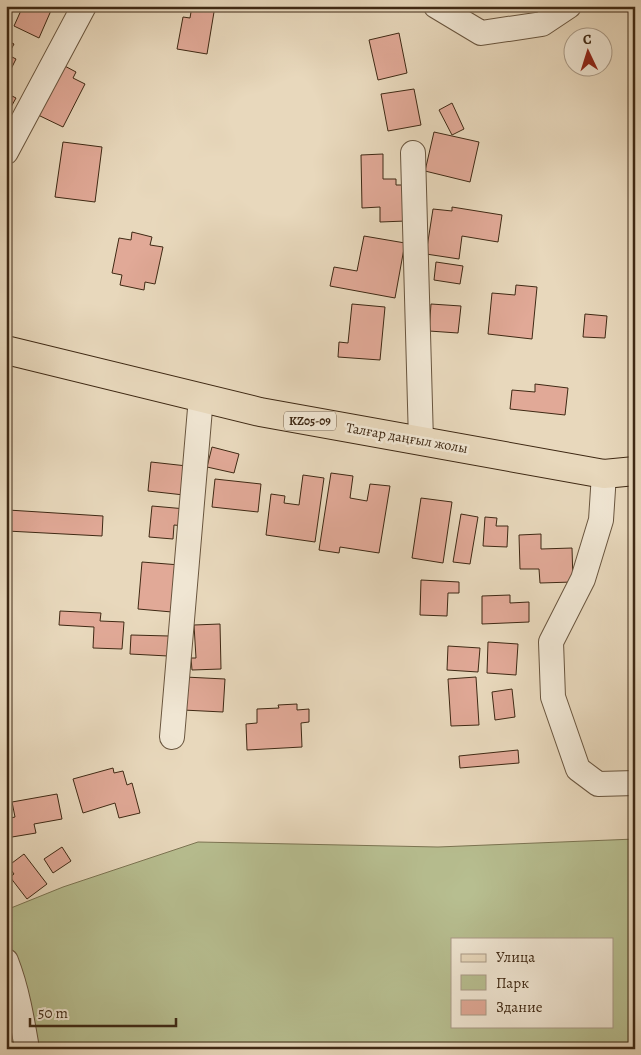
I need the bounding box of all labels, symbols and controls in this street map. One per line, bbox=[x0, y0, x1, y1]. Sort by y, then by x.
north arrow bbox=[564, 28, 614, 78]
text: С bbox=[582, 30, 592, 49]
road number: KZ05-09 bbox=[284, 412, 336, 431]
street label: Талғар даңғыл жолы bbox=[345, 418, 469, 458]
legend bbox=[451, 938, 614, 1028]
text: Улица bbox=[496, 947, 535, 967]
text: Парк bbox=[496, 973, 529, 993]
scale bar bbox=[30, 995, 176, 1027]
text: Здание bbox=[496, 997, 543, 1017]
text: 50 m bbox=[38, 1003, 68, 1023]

